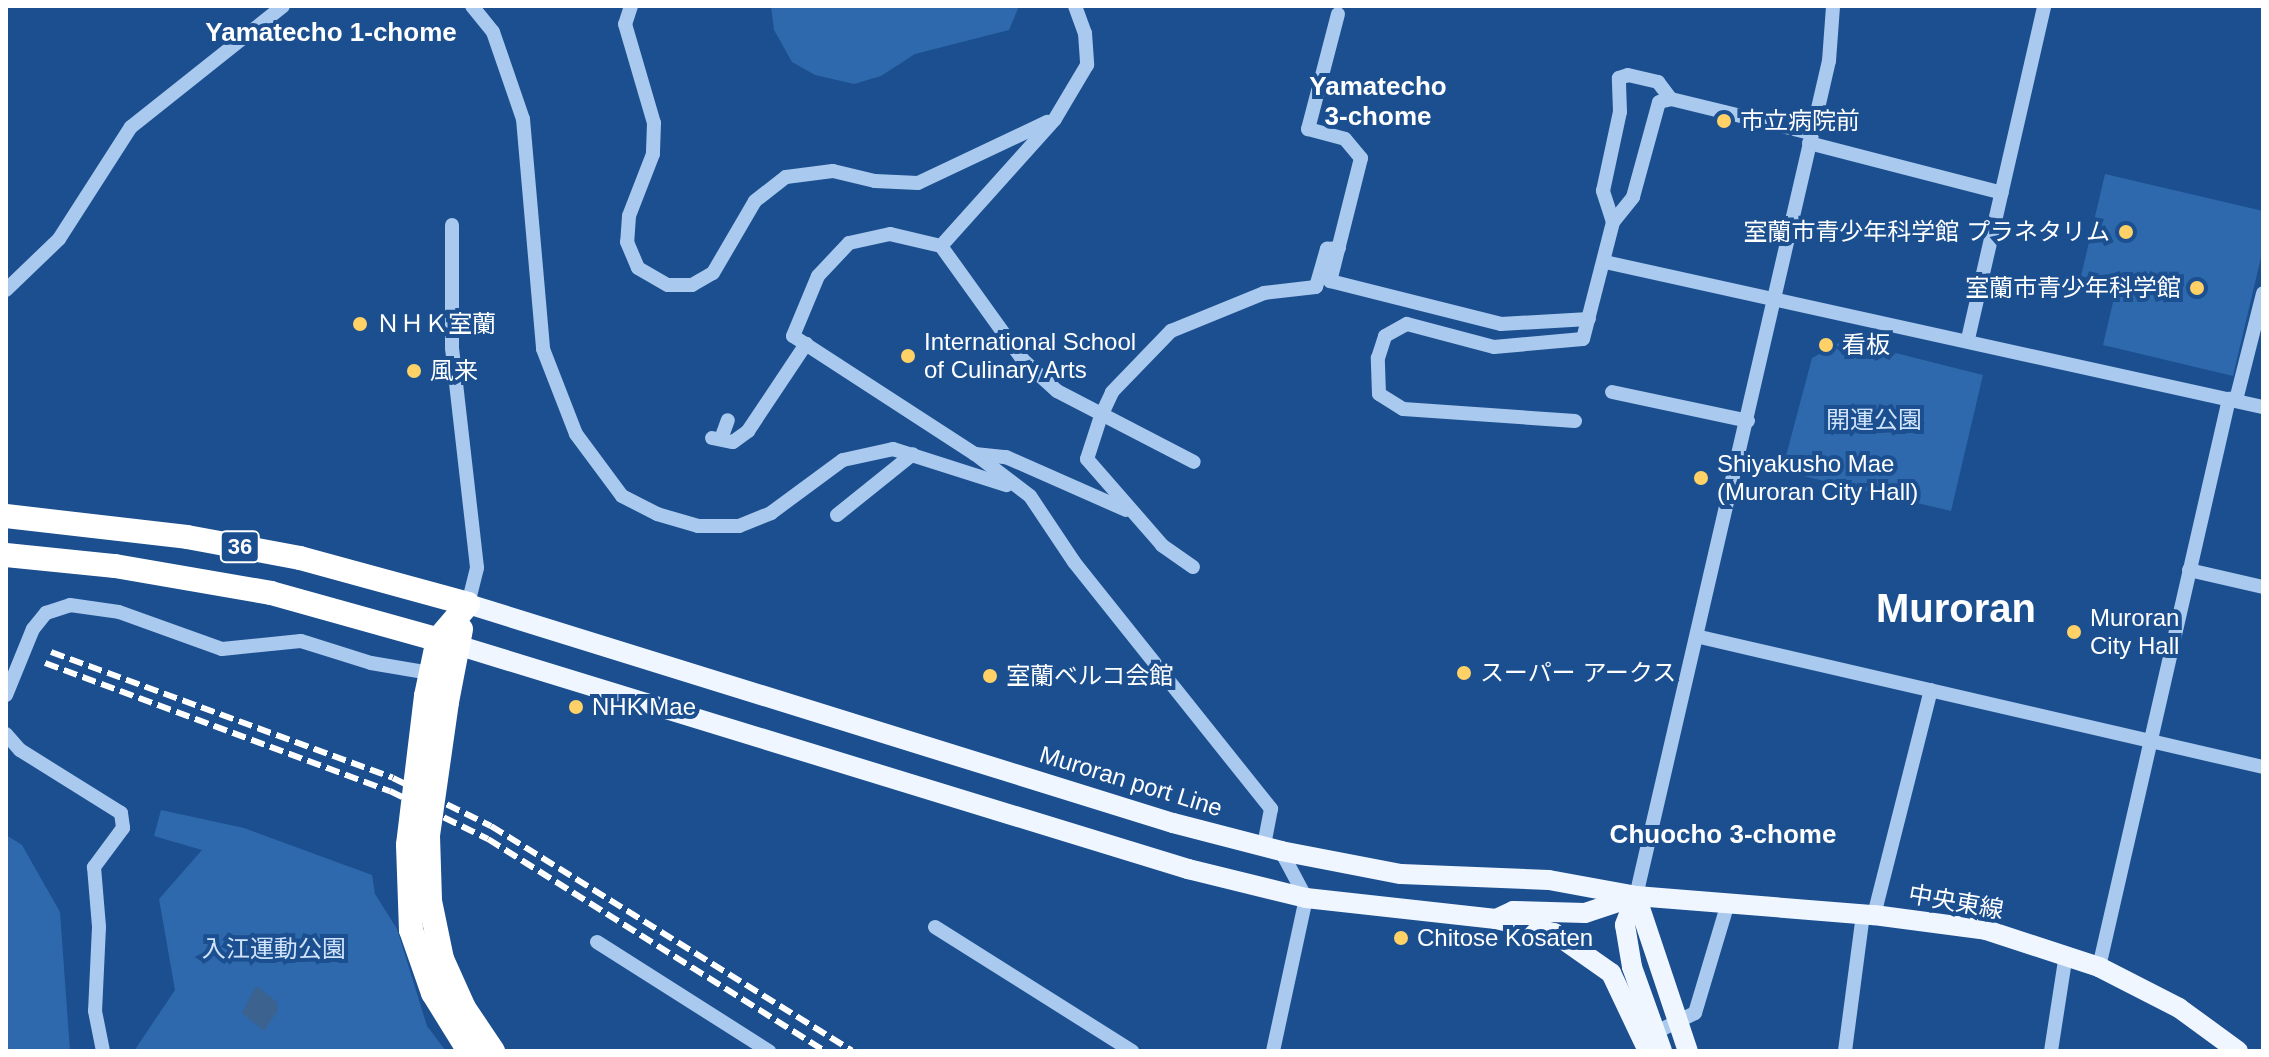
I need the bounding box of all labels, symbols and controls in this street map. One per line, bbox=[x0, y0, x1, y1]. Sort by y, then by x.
district label: Yamatecho 1-chome bbox=[205, 17, 457, 49]
district label: Yamatecho 3-chome bbox=[1309, 71, 1447, 132]
place label: 市立病院前 bbox=[1740, 107, 1860, 135]
marker: 市立病院前 bbox=[1715, 112, 1733, 130]
place label: 室蘭市青少年科学館 プラネタリム bbox=[1743, 218, 2110, 246]
marker: 室蘭市青少年科学館 プラネタリム bbox=[2117, 223, 2135, 241]
place label: 室蘭市青少年科学館 bbox=[1965, 274, 2181, 302]
marker: 室蘭市青少年科学館 bbox=[2188, 279, 2206, 297]
place label: ＮＨＫ室蘭 bbox=[376, 310, 496, 338]
marker: ＮＨＫ室蘭 bbox=[351, 315, 369, 333]
place label: International School of Culinary Arts bbox=[924, 328, 1136, 384]
place label: 看板 bbox=[1842, 331, 1890, 359]
marker: 看板 bbox=[1817, 336, 1835, 354]
marker: International School of Culinary Arts bbox=[899, 347, 917, 365]
place label: 風来 bbox=[430, 357, 478, 385]
marker: 風来 bbox=[405, 362, 423, 380]
park label: 開運公園 bbox=[1826, 406, 1922, 434]
place label: Shiyakusho Mae (Muroran City Hall) bbox=[1717, 450, 1918, 506]
marker: Shiyakusho Mae (Muroran City Hall) bbox=[1692, 469, 1710, 487]
road number: 36 bbox=[218, 529, 262, 565]
district label: Muroran bbox=[1876, 584, 2036, 632]
place label: Muroran City Hall bbox=[2090, 604, 2179, 660]
marker: Muroran City Hall bbox=[2065, 623, 2083, 641]
place label: スーパー アークス bbox=[1480, 659, 1677, 687]
place label: 室蘭ベルコ会館 bbox=[1006, 662, 1174, 690]
marker: スーパー アークス bbox=[1455, 664, 1473, 682]
marker: 室蘭ベルコ会館 bbox=[981, 667, 999, 685]
place label: NHK Mae bbox=[592, 693, 696, 721]
marker: NHK Mae bbox=[567, 698, 585, 716]
street label: Muroran port Line bbox=[1036, 740, 1226, 822]
district label: Chuocho 3-chome bbox=[1610, 819, 1836, 851]
street label: 中央東線 bbox=[1906, 879, 2006, 925]
place label: Chitose Kosaten bbox=[1417, 924, 1593, 952]
marker: Chitose Kosaten bbox=[1392, 929, 1410, 947]
park label: 入江運動公園 bbox=[202, 935, 346, 963]

